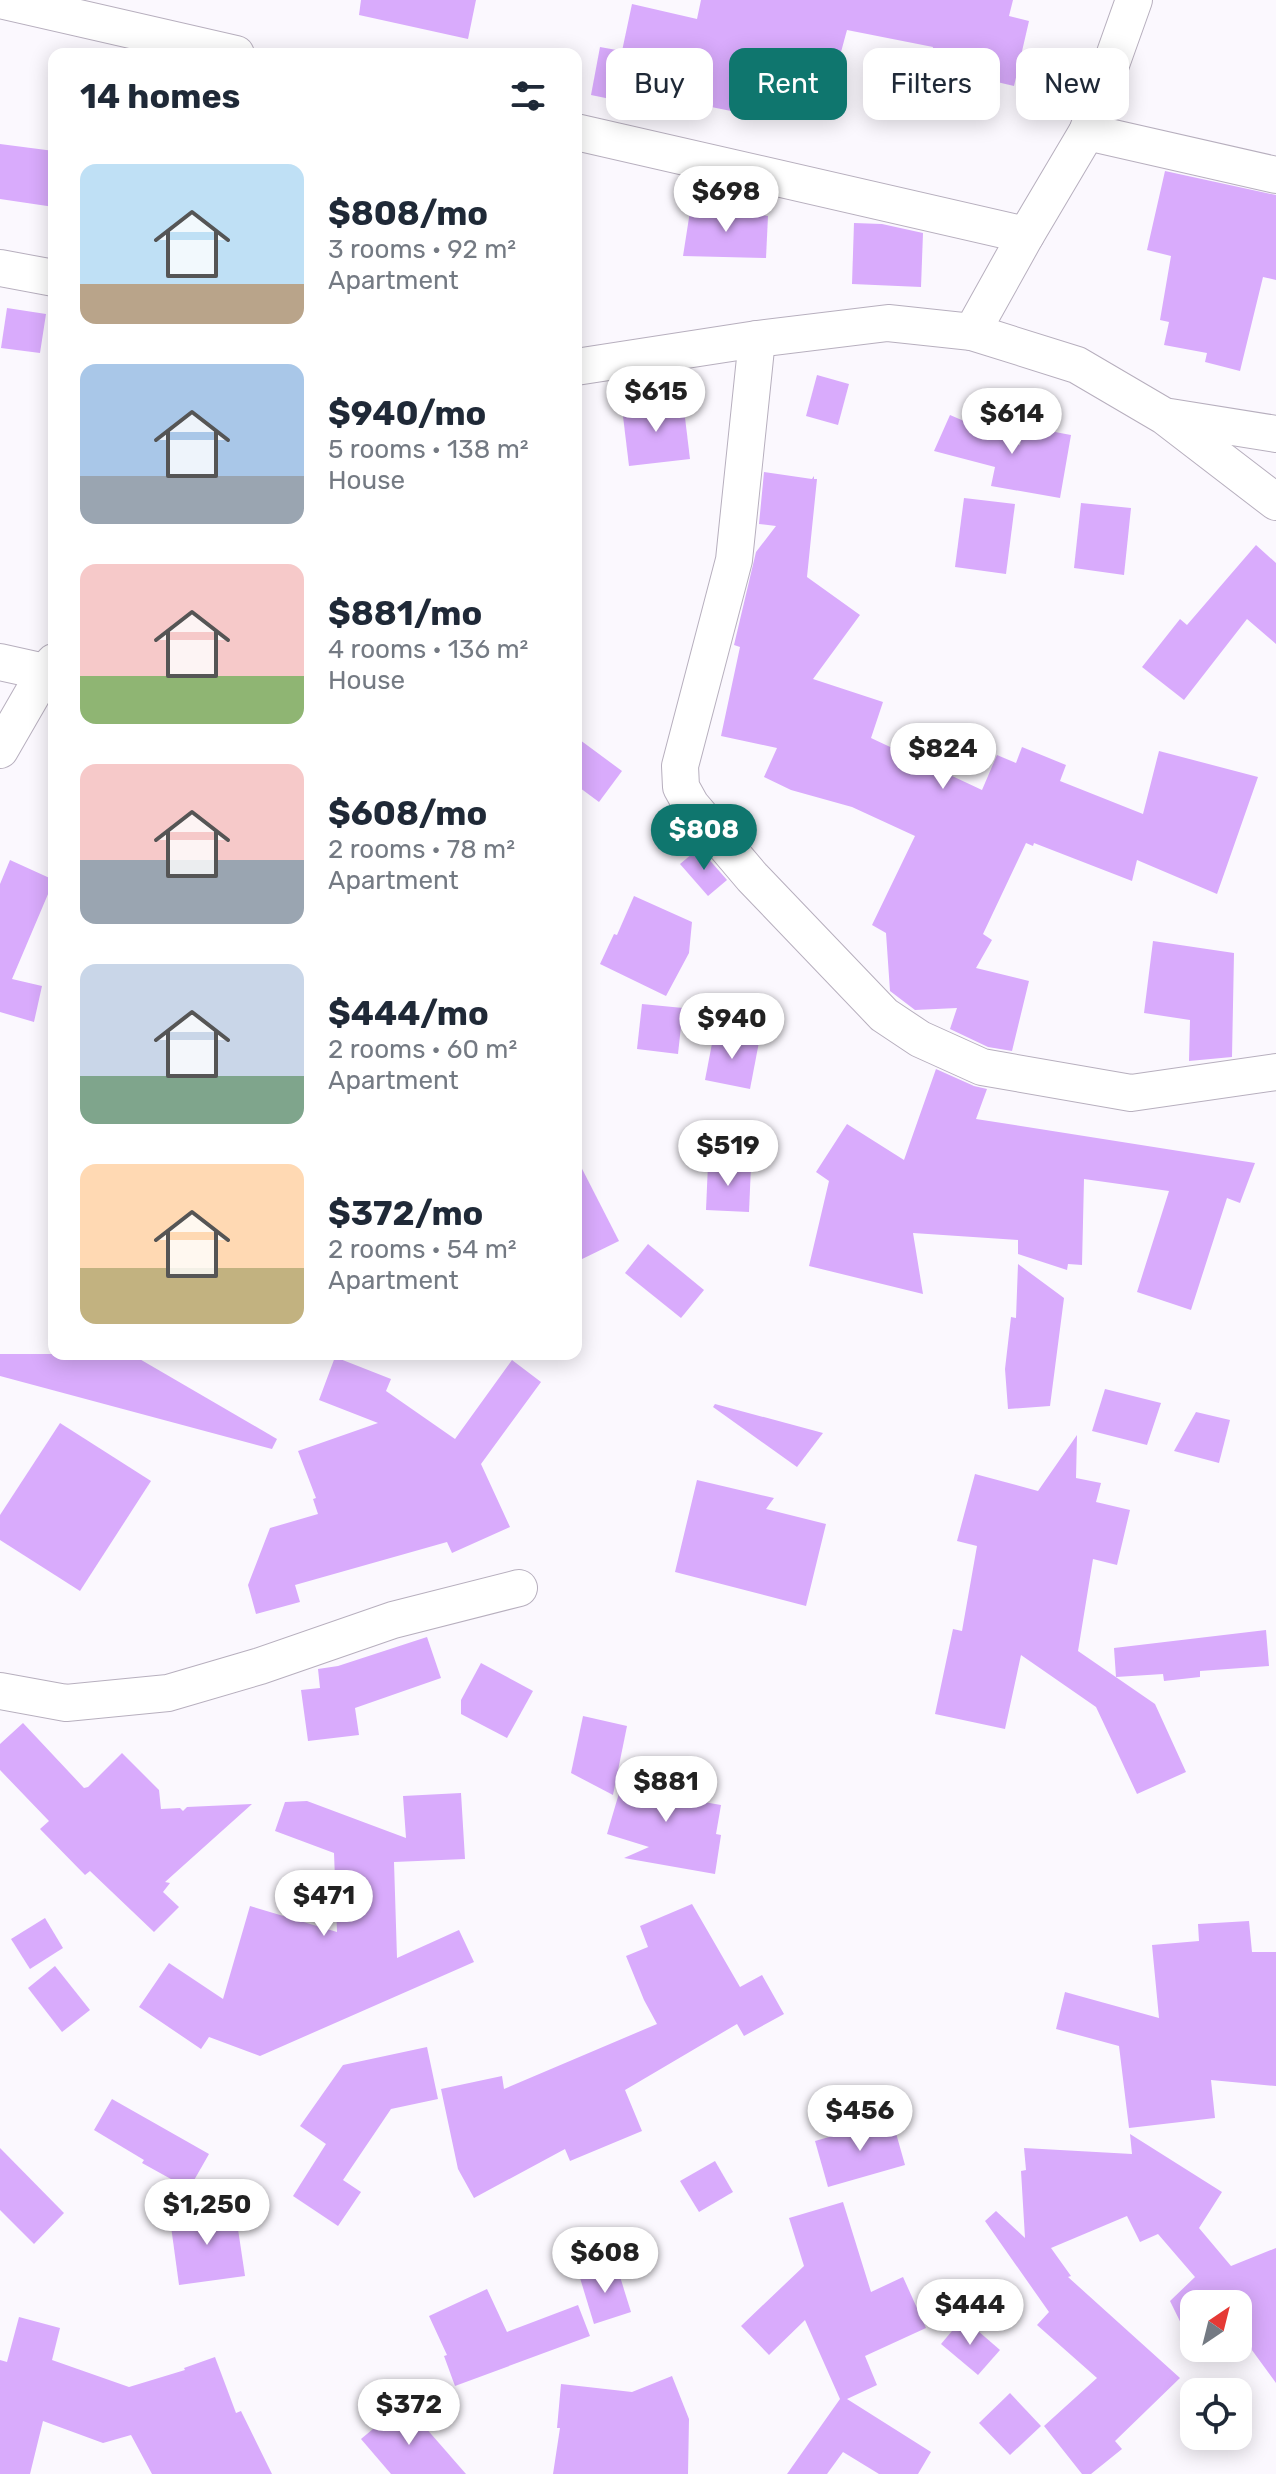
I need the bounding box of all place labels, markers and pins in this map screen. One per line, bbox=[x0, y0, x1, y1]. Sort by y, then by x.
pin: $698 bbox=[679, 166, 773, 234]
pin: $615 bbox=[609, 366, 703, 434]
pin: $614 bbox=[965, 388, 1059, 456]
pin: $824 bbox=[896, 723, 990, 791]
pin: $808 bbox=[657, 804, 751, 872]
pin: $940 bbox=[685, 993, 779, 1061]
pin: $519 bbox=[681, 1120, 775, 1188]
pin: $881 bbox=[619, 1756, 713, 1824]
pin: $471 bbox=[277, 1870, 371, 1938]
pin: $456 bbox=[813, 2085, 907, 2153]
pin: $1,250 bbox=[142, 2179, 272, 2247]
pin: $608 bbox=[558, 2227, 652, 2295]
pin: $444 bbox=[923, 2279, 1017, 2347]
pin: $372 bbox=[362, 2379, 456, 2447]

